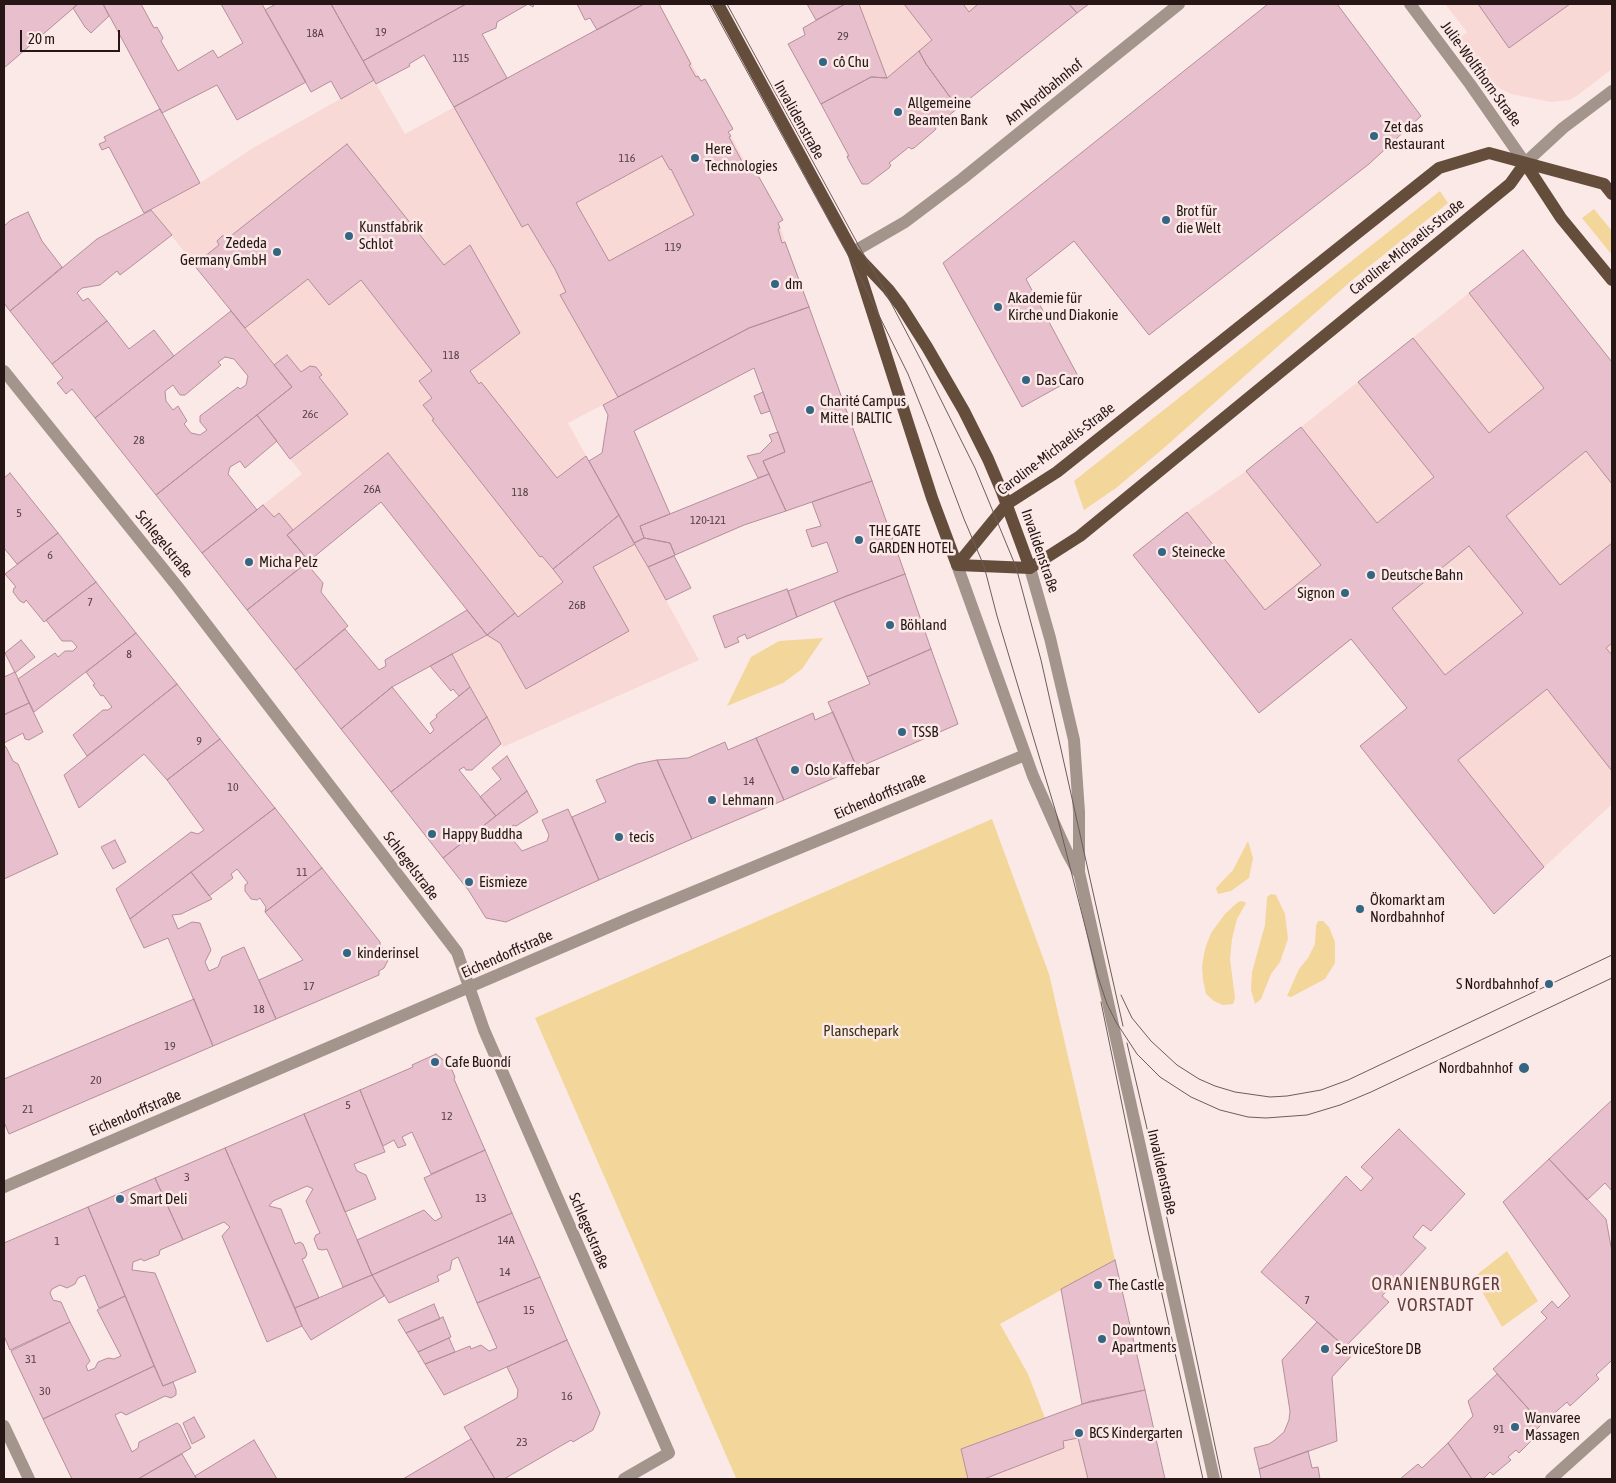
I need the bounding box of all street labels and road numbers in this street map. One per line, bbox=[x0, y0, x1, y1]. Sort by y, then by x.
street label: Julie-Wolfthorn-Straße bbox=[1437, 18, 1525, 130]
street label: Am Nordbahnhof bbox=[1002, 55, 1086, 129]
street label: Invalidenstraße bbox=[770, 77, 828, 163]
street label: Caroline-Michaelis-Straße bbox=[1346, 195, 1468, 299]
street label: Caroline-Michaelis-Straße bbox=[994, 399, 1118, 499]
street label: Schlegelstraße bbox=[131, 507, 197, 581]
street label: Invalidenstraße bbox=[1017, 507, 1063, 595]
street label: Eichendorffstraße bbox=[831, 769, 929, 823]
street label: Schlegelstraße bbox=[379, 828, 443, 904]
street label: Eichendorffstraße bbox=[459, 926, 555, 982]
street label: Eichendorffstraße bbox=[86, 1086, 184, 1140]
street label: Invalidenstraße bbox=[1143, 1127, 1181, 1217]
street label: Schlegelstraße bbox=[565, 1190, 613, 1272]

